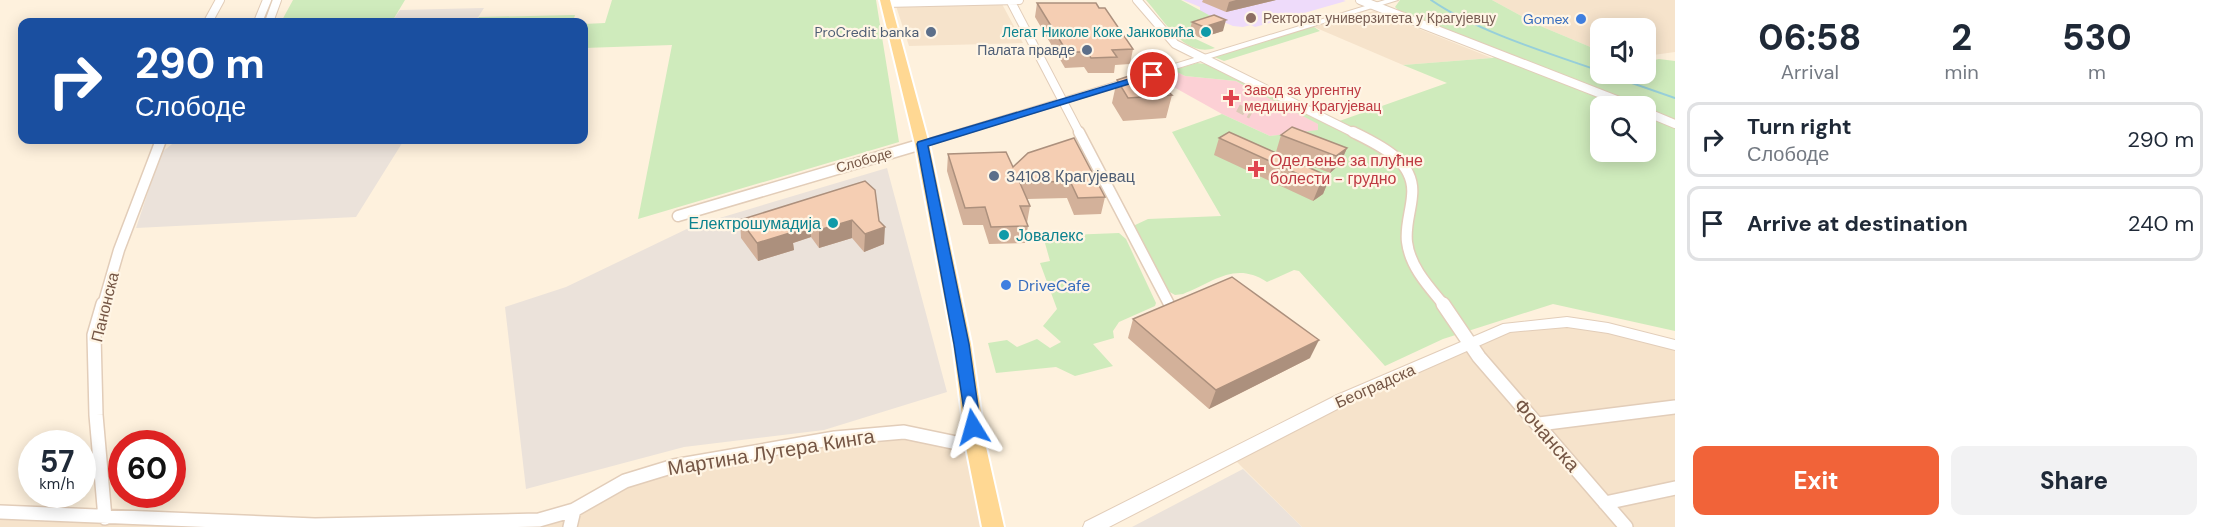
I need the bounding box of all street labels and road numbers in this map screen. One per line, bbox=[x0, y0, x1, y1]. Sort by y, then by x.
street label: Слободе bbox=[834, 143, 894, 177]
street label: Панонска bbox=[86, 270, 124, 344]
street label: Београдска bbox=[1332, 359, 1418, 413]
street label: Фочанска bbox=[1508, 393, 1587, 478]
street label: Мартина Лутера Кинга bbox=[666, 423, 877, 481]

